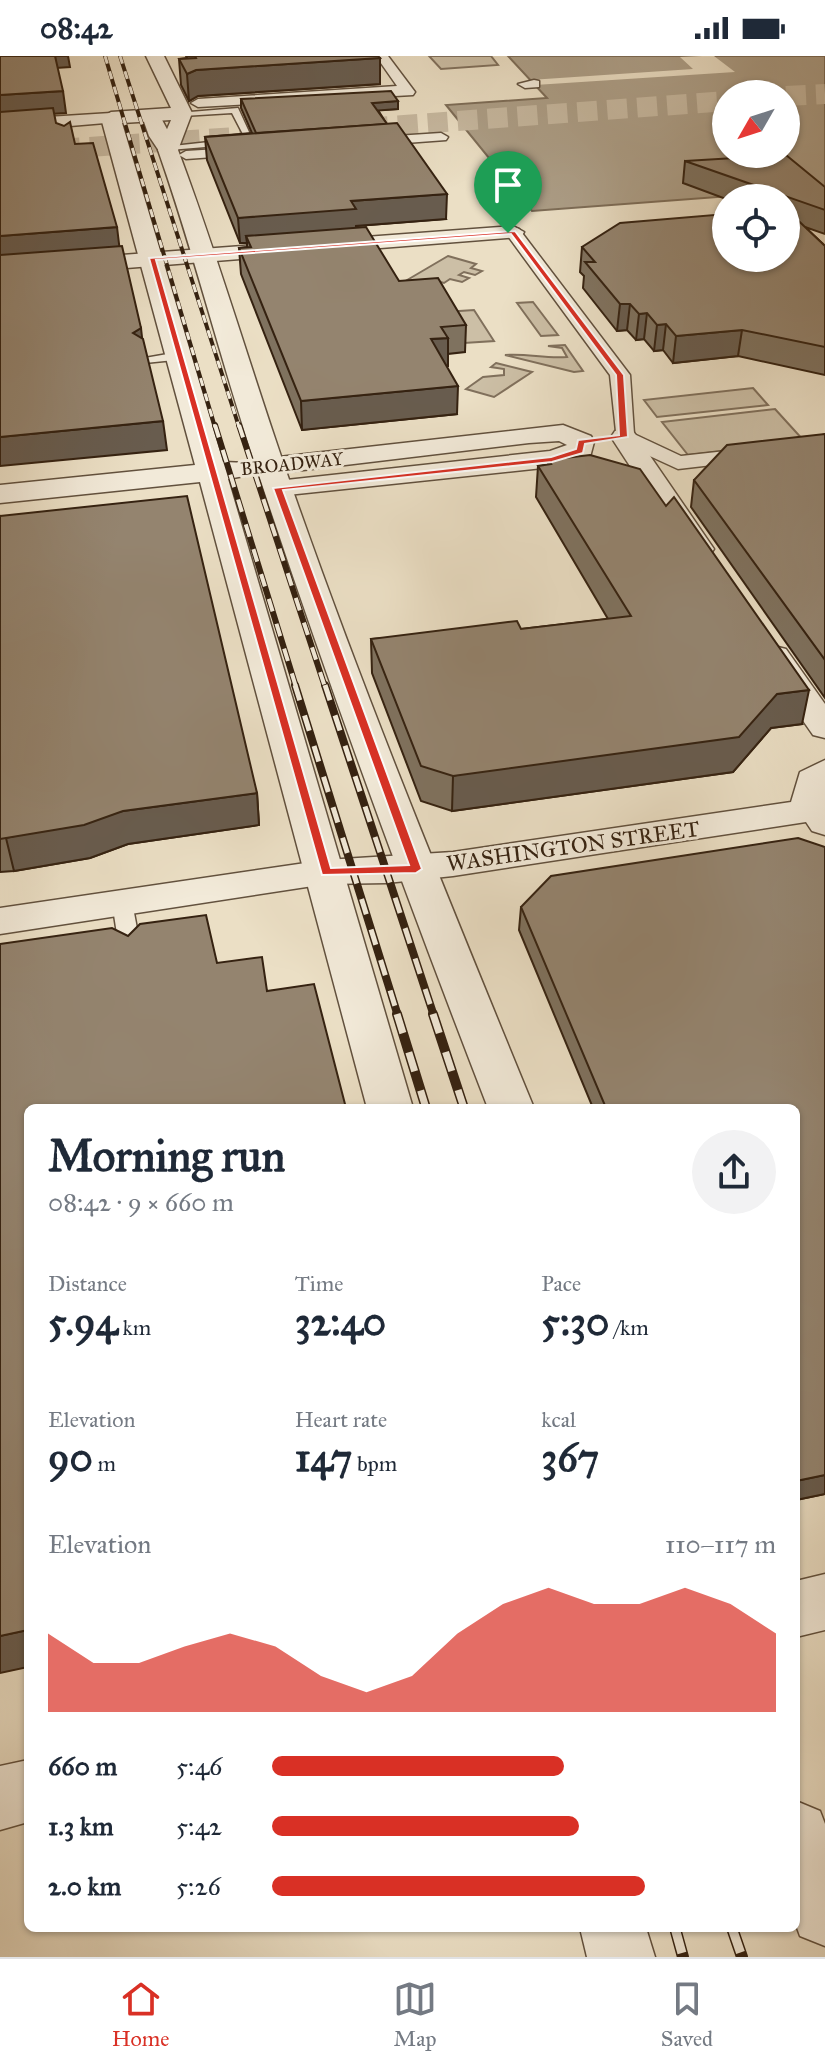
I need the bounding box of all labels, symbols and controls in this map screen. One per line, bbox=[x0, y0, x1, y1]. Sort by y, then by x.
text: 08:42 bbox=[40, 10, 112, 46]
north arrow bbox=[712, 80, 800, 168]
map controls bbox=[712, 80, 800, 272]
pin bbox=[474, 151, 542, 233]
icon: arrive bbox=[486, 163, 530, 207]
button: locate bbox=[712, 184, 800, 272]
street label: BROADWAY bbox=[240, 448, 345, 480]
street label: WASHINGTON STREET bbox=[445, 815, 701, 877]
text: Morning run bbox=[48, 1129, 285, 1183]
button: share bbox=[692, 1130, 776, 1214]
text: 08:42 · 9 × 660 m bbox=[48, 1186, 234, 1218]
text: Distance bbox=[48, 1270, 127, 1297]
text: Time bbox=[295, 1270, 343, 1297]
text: Pace bbox=[541, 1270, 581, 1297]
text: 5.94 bbox=[48, 1297, 118, 1346]
text: 32:40 bbox=[295, 1297, 386, 1346]
text: 5:30 bbox=[541, 1297, 609, 1346]
text: km bbox=[118, 1314, 151, 1341]
text: /km bbox=[609, 1314, 649, 1341]
text: Elevation bbox=[48, 1406, 135, 1433]
text: Heart rate bbox=[295, 1406, 387, 1433]
text: kcal bbox=[541, 1406, 576, 1433]
text: 90 bbox=[48, 1433, 93, 1482]
text: 147 bbox=[295, 1433, 352, 1482]
text: 367 bbox=[541, 1433, 599, 1482]
text: m bbox=[93, 1450, 116, 1477]
text: bpm bbox=[352, 1450, 397, 1477]
text: Elevation bbox=[48, 1528, 151, 1560]
text: 110–117 m bbox=[665, 1528, 776, 1560]
text: 660 m bbox=[48, 1750, 117, 1782]
text: 5:46 bbox=[176, 1750, 222, 1782]
text: 1.3 km bbox=[48, 1810, 114, 1842]
text: 5:42 bbox=[176, 1810, 222, 1842]
text: 2.0 km bbox=[48, 1870, 121, 1902]
text: 5:26 bbox=[176, 1870, 221, 1902]
tab: Home bbox=[112, 1977, 169, 2052]
tab: Map bbox=[393, 1977, 437, 2052]
tab: Saved bbox=[661, 1977, 713, 2052]

